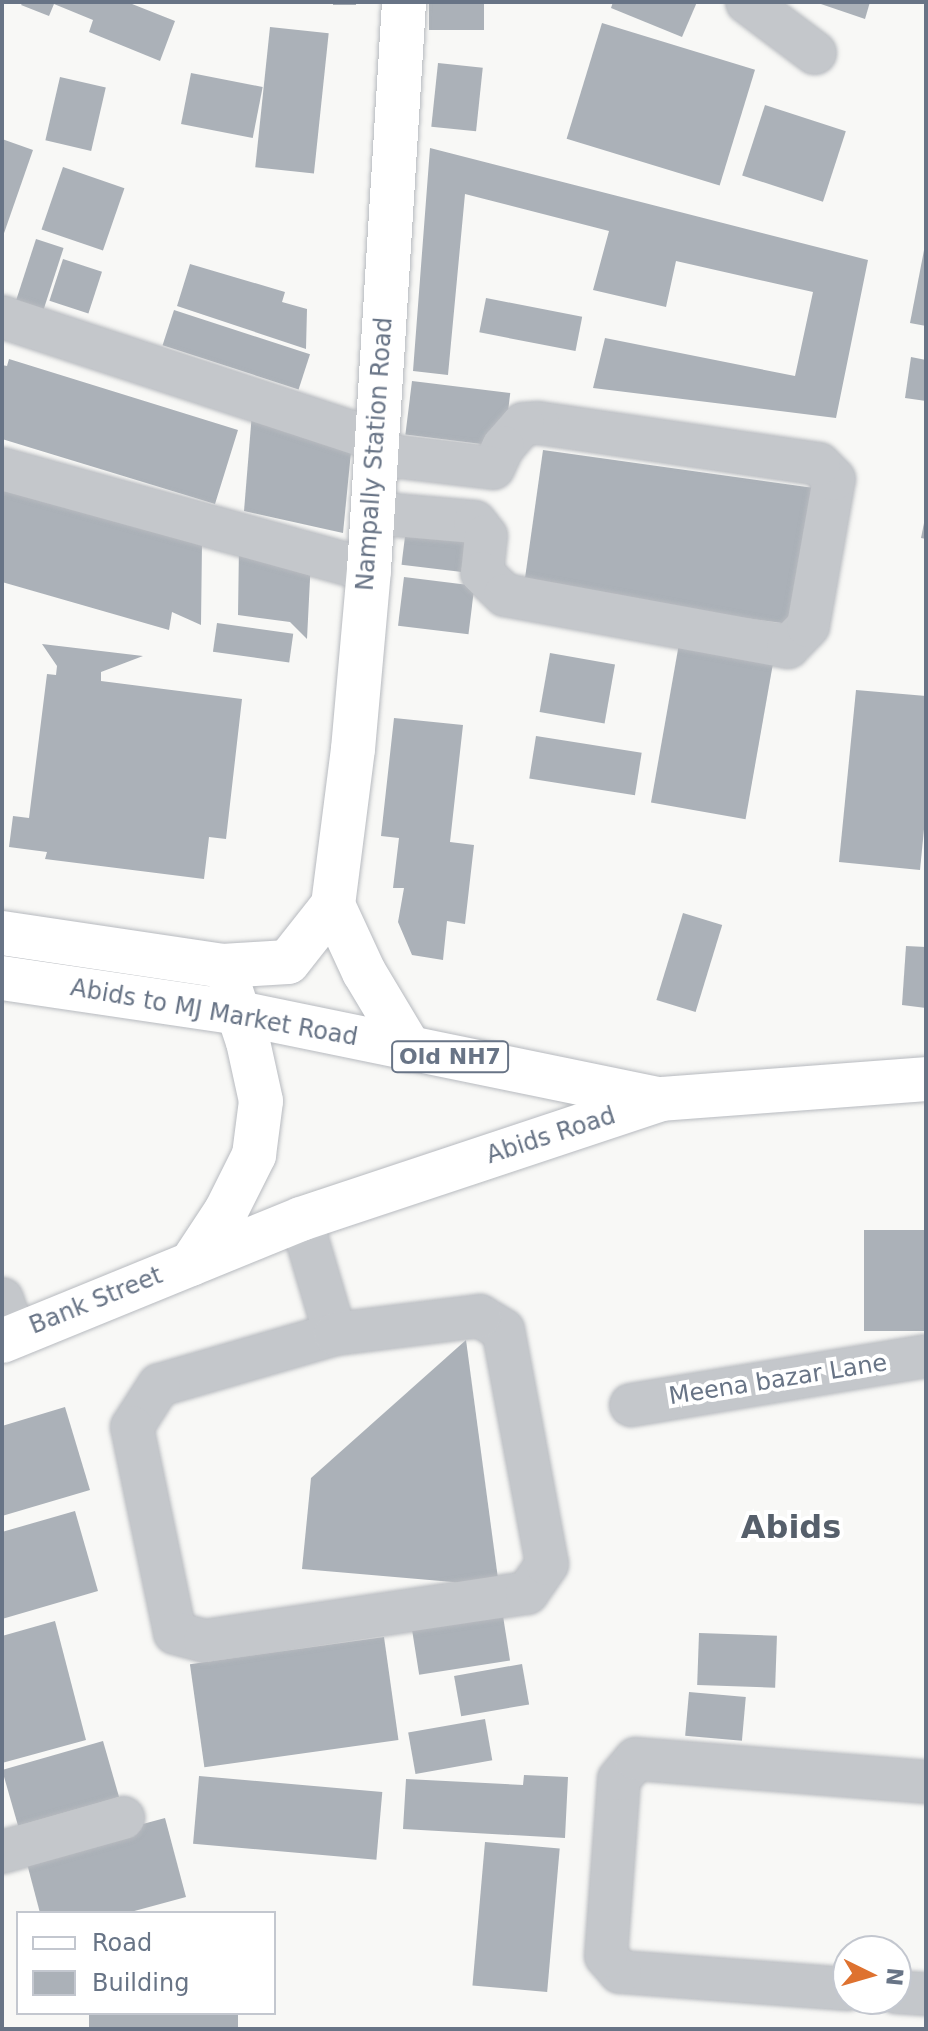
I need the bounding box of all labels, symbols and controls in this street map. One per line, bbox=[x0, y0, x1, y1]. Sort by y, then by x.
street label: Nampally Station Road bbox=[351, 316, 399, 592]
street label: Abids to MJ Market Road bbox=[68, 974, 360, 1052]
road number: Old NH7 bbox=[390, 1039, 510, 1075]
street label: Abids Road bbox=[483, 1102, 619, 1170]
street label: Bank Street bbox=[25, 1261, 167, 1341]
street label: Meena bazar Lane bbox=[667, 1349, 889, 1411]
district label: Abids bbox=[741, 1508, 841, 1546]
legend bbox=[16, 1911, 276, 2015]
text: Road bbox=[92, 1929, 152, 1957]
north arrow bbox=[832, 1935, 912, 2015]
text: N bbox=[881, 1967, 908, 1987]
text: Building bbox=[92, 1969, 189, 1997]

